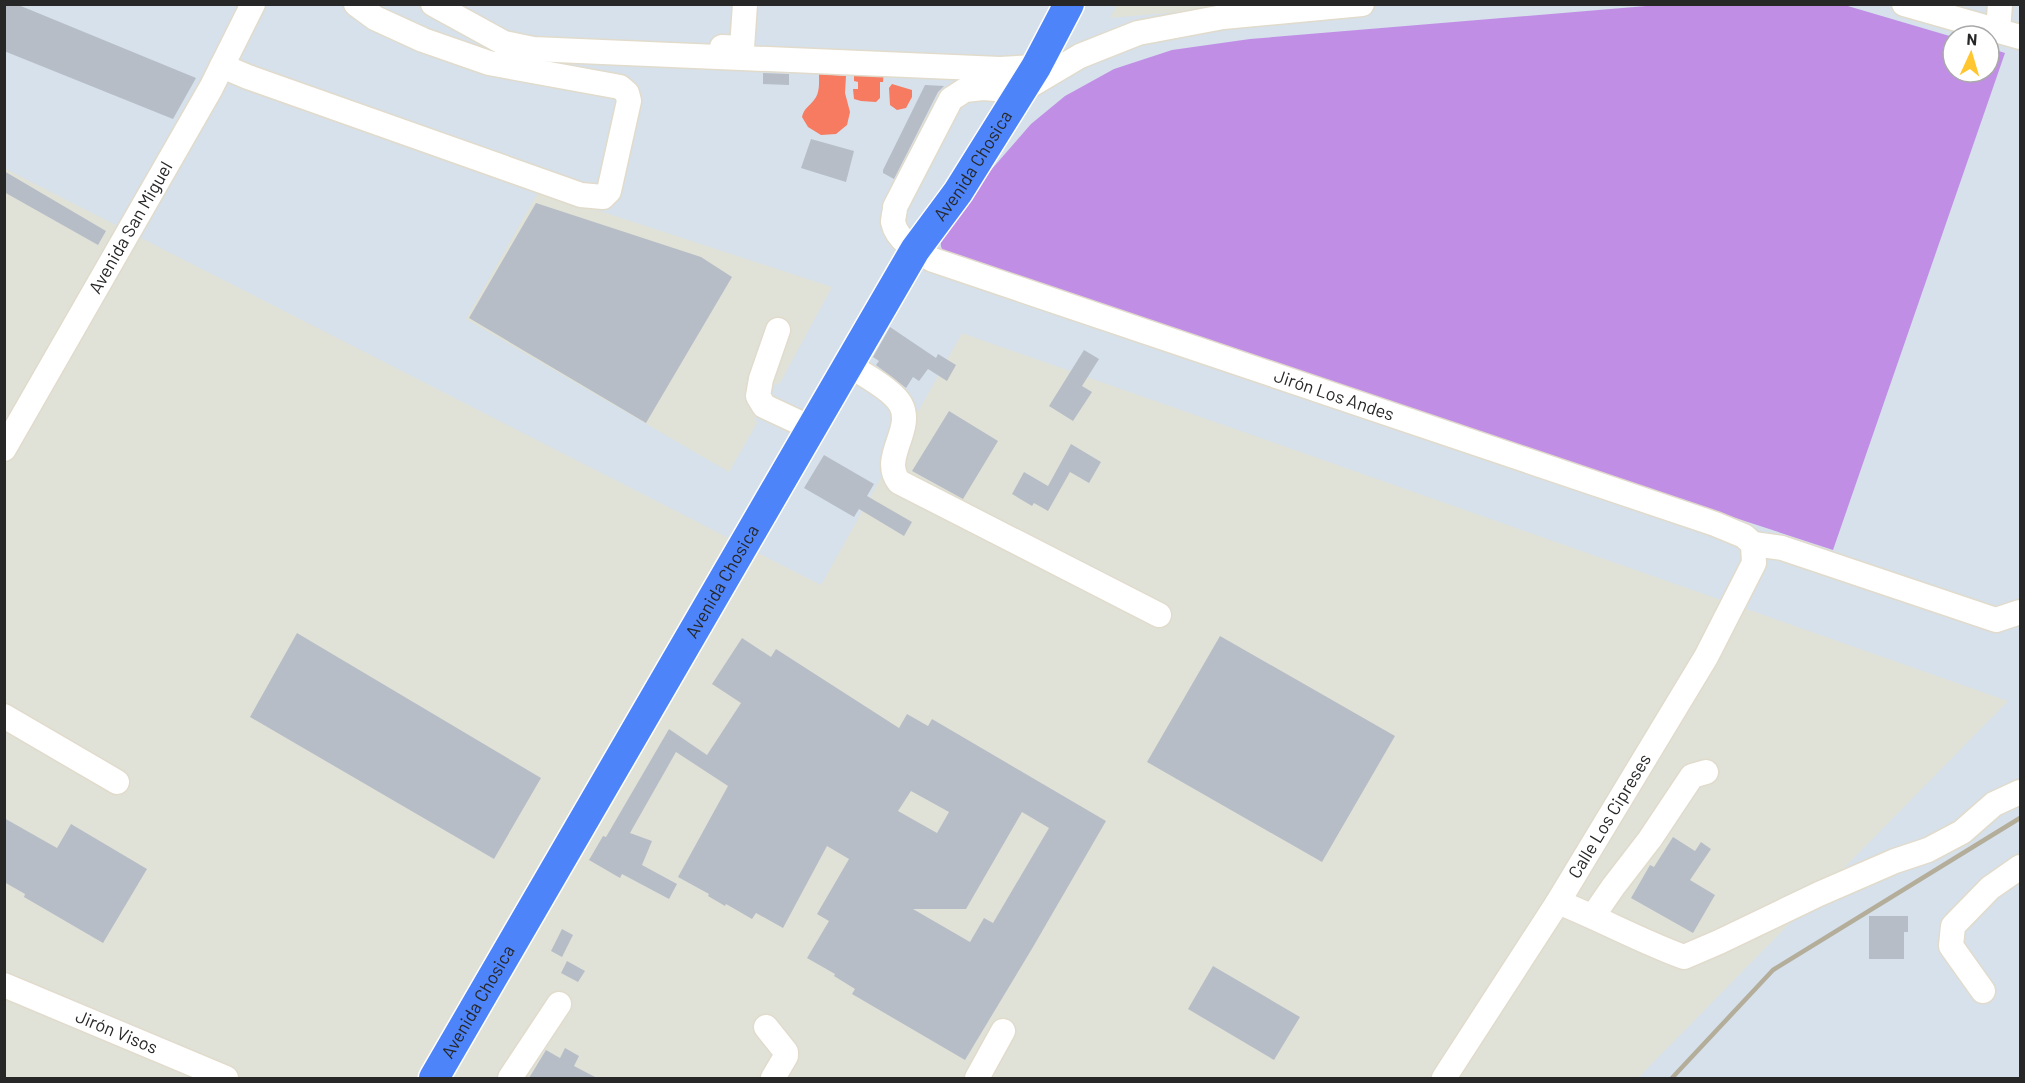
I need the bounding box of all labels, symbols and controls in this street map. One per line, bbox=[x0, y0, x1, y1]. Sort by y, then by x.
north arrow bbox=[1941, 24, 2001, 84]
text: N bbox=[1966, 29, 1978, 48]
street label: Avenida Chosica bbox=[928, 106, 1016, 225]
street label: Avenida San Miguel bbox=[83, 157, 177, 297]
street label: Jirón Los Andes bbox=[1272, 364, 1397, 425]
street label: Avenida Chosica bbox=[680, 521, 763, 642]
street label: Calle Los Cipreses bbox=[1563, 749, 1655, 882]
street label: Avenida Chosica bbox=[436, 941, 519, 1062]
street label: Jirón Visos bbox=[73, 1004, 161, 1058]

